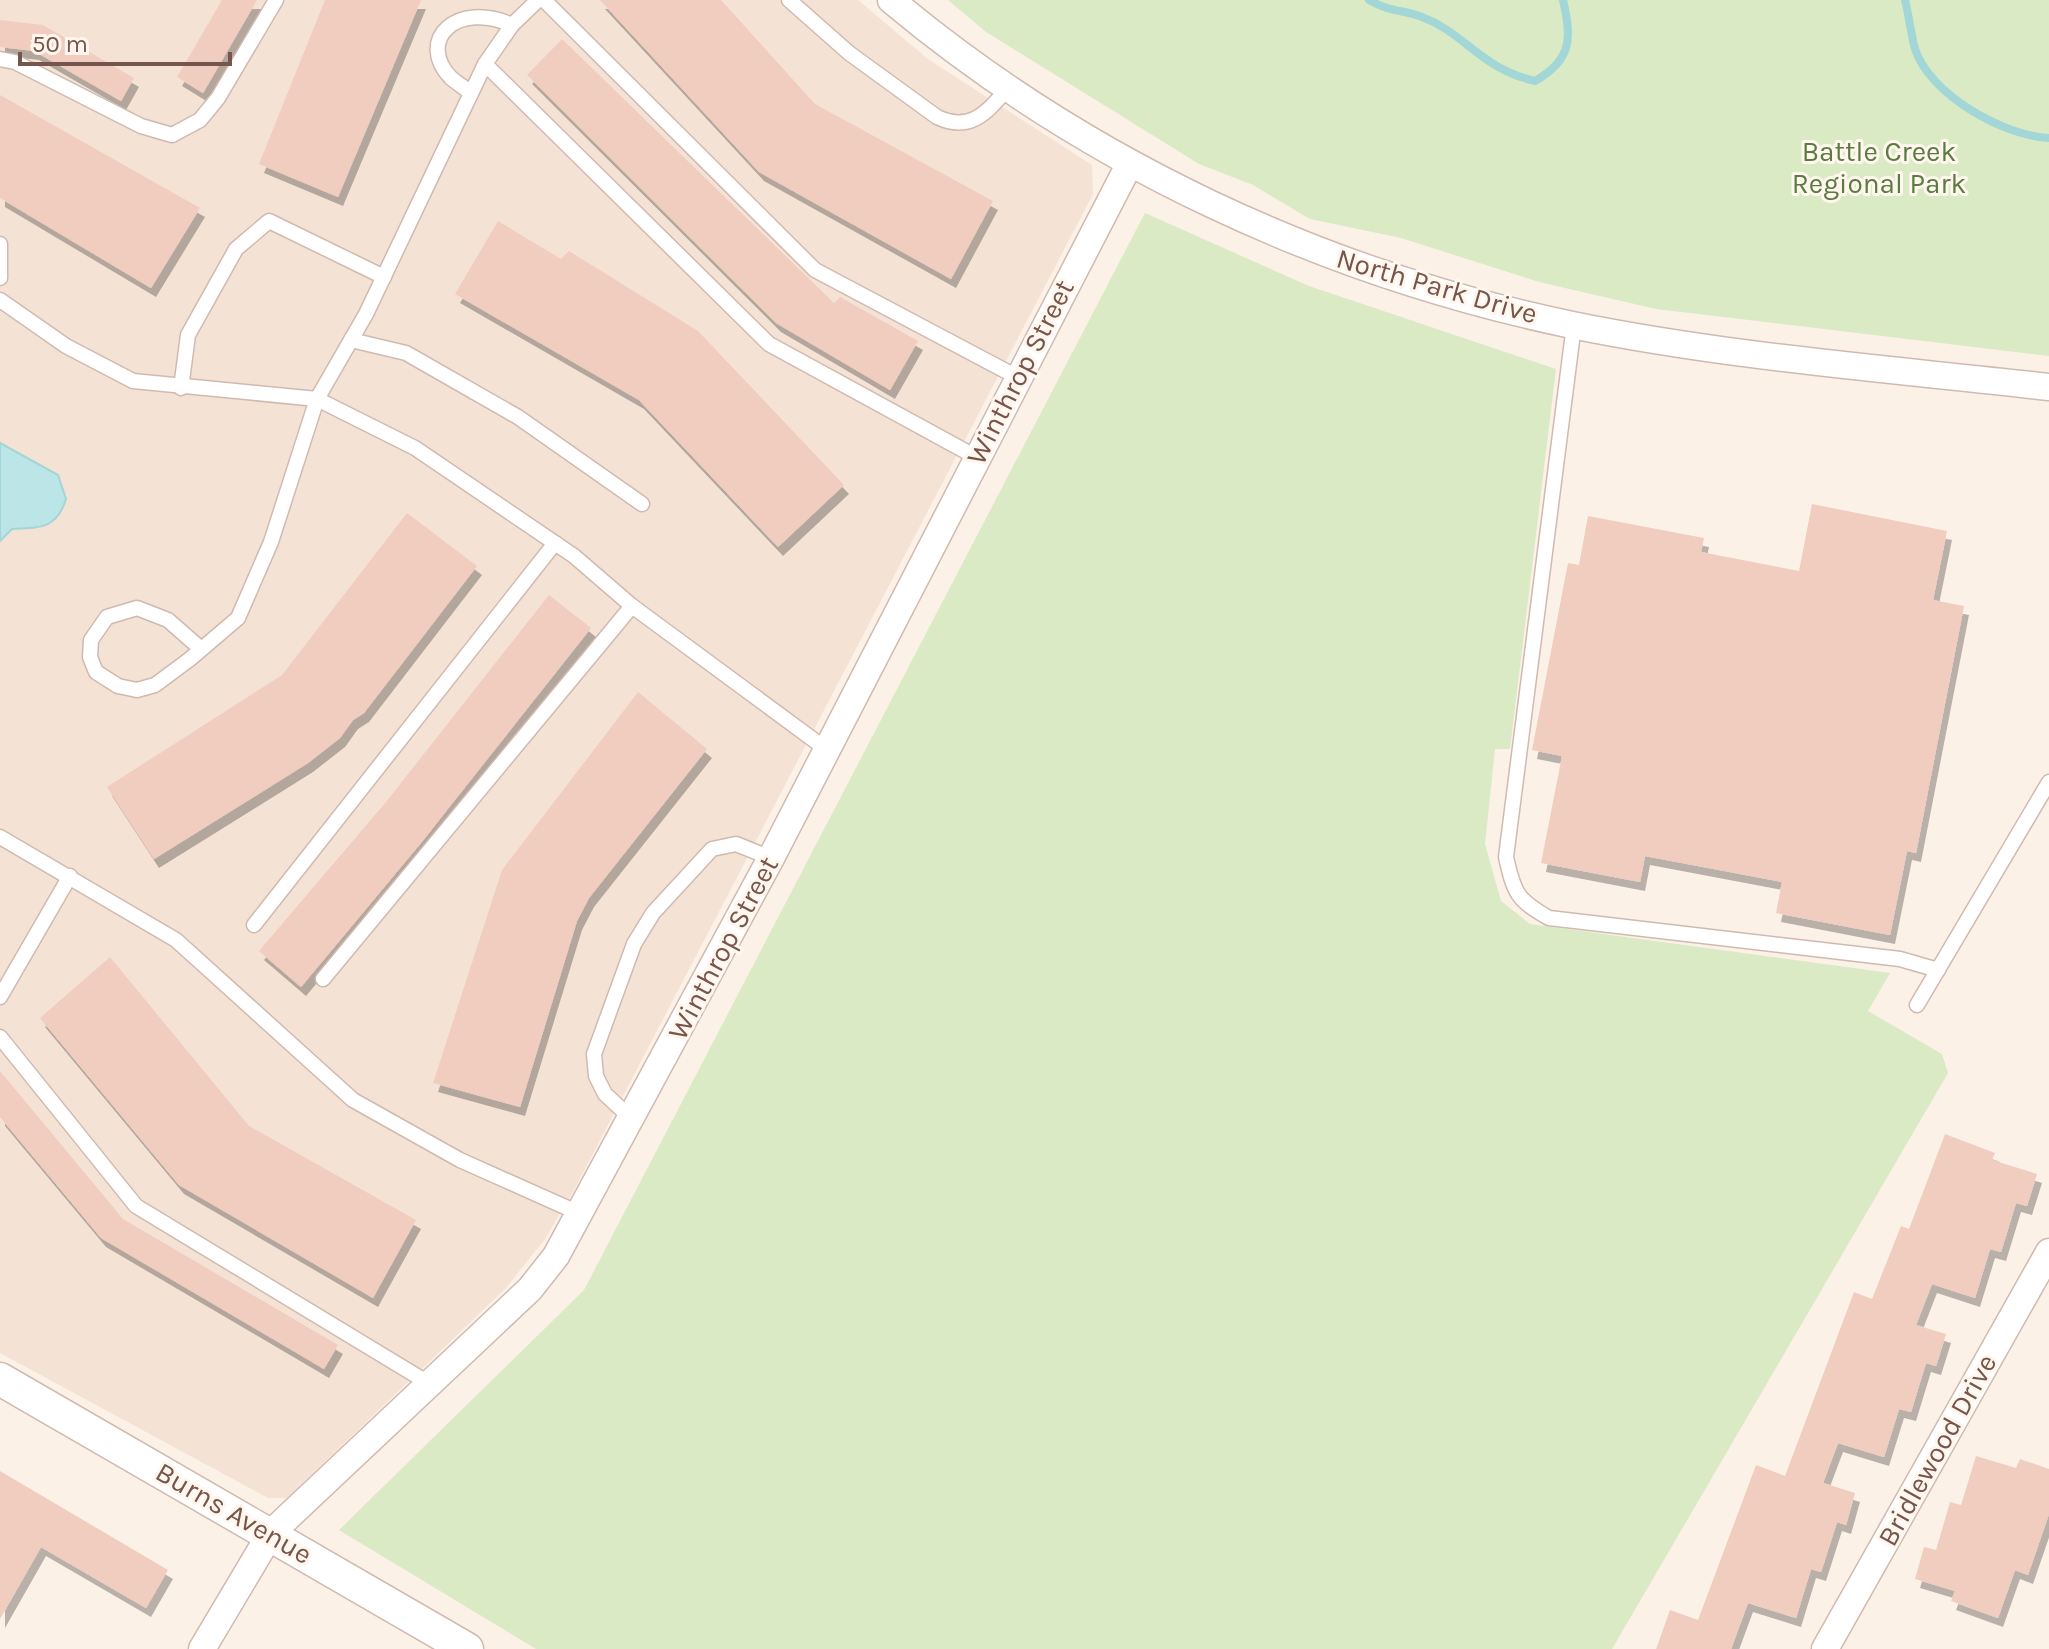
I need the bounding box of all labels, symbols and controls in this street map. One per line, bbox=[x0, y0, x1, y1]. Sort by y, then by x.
scale bar bbox=[20, 16, 230, 66]
text: 50 m bbox=[32, 30, 88, 58]
park label: Battle Creek Regional Park bbox=[1792, 135, 1966, 200]
street label: North Park Drive bbox=[1333, 242, 1541, 330]
street label: Winthrop Street bbox=[959, 274, 1081, 470]
street label: Winthrop Street bbox=[661, 851, 785, 1045]
street label: Bridlewood Drive bbox=[1871, 1348, 2003, 1552]
street label: Burns Avenue bbox=[150, 1455, 318, 1571]

